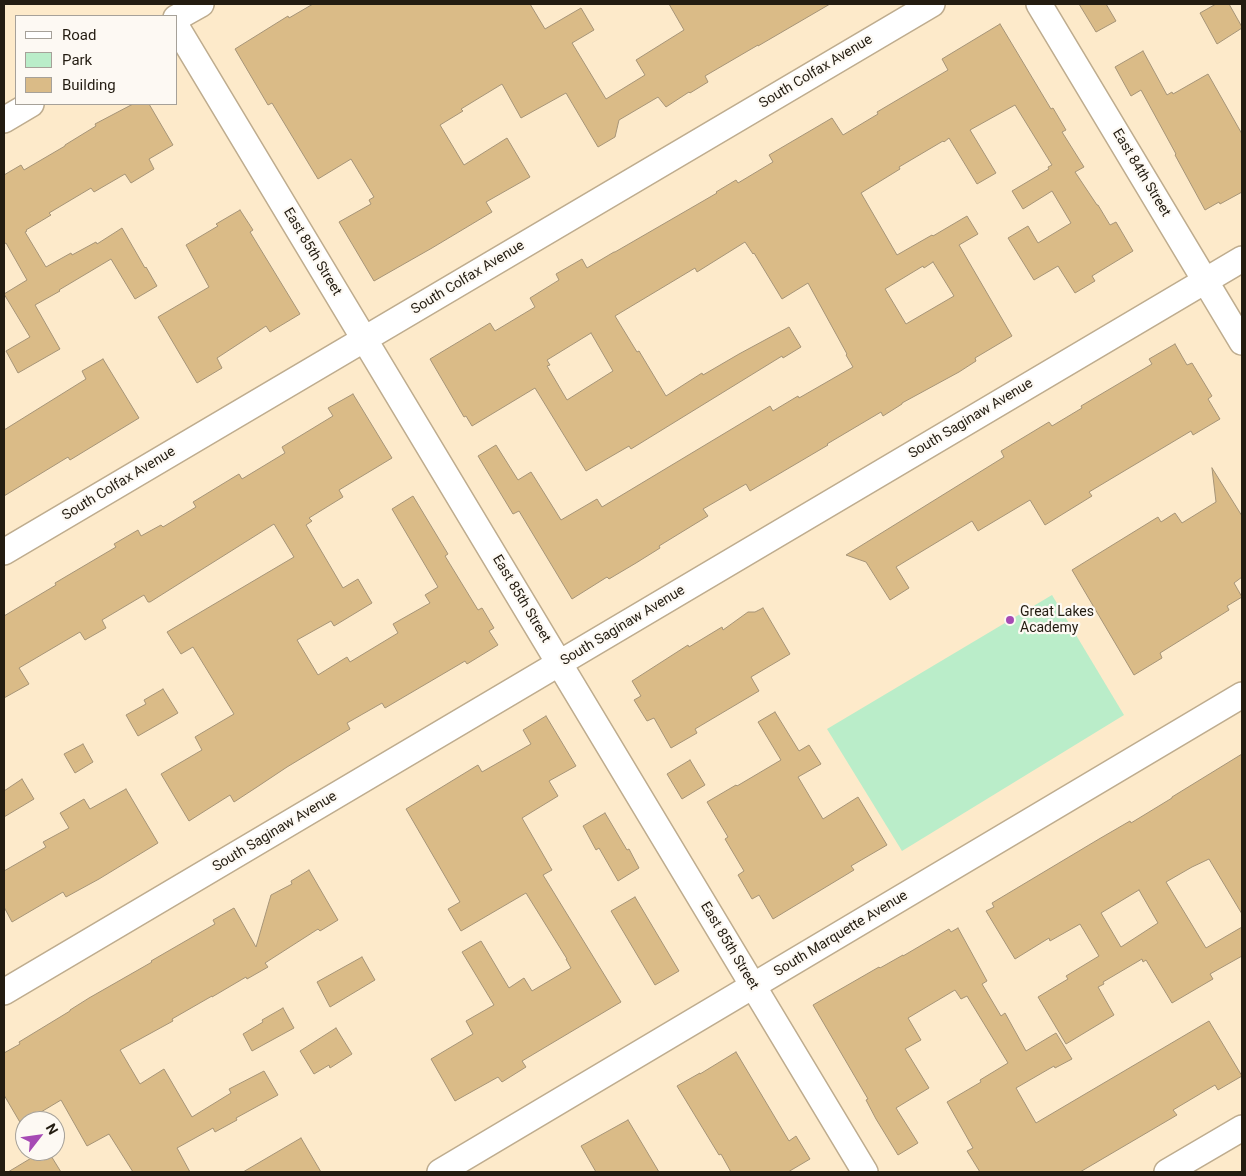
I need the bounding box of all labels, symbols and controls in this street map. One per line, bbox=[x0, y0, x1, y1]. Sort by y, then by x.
legend bbox=[15, 15, 178, 105]
text: Road bbox=[62, 26, 96, 44]
street label: South Colfax Avenue bbox=[756, 32, 876, 112]
text: Park bbox=[62, 51, 92, 69]
text: Building bbox=[62, 76, 116, 94]
street label: East 84th Street bbox=[1108, 126, 1174, 220]
street label: East 85th Street bbox=[279, 205, 345, 299]
street label: South Colfax Avenue bbox=[408, 238, 528, 318]
street label: South Saginaw Avenue bbox=[906, 375, 1036, 463]
street label: South Colfax Avenue bbox=[59, 444, 179, 524]
street label: East 85th Street bbox=[488, 552, 554, 646]
street label: South Saginaw Avenue bbox=[558, 582, 688, 670]
place label: Great Lakes Academy bbox=[1020, 604, 1094, 636]
marker: Great Lakes Academy bbox=[1004, 614, 1016, 626]
street label: South Saginaw Avenue bbox=[210, 788, 340, 876]
street label: South Marquette Avenue bbox=[771, 887, 911, 981]
street label: East 85th Street bbox=[696, 899, 762, 993]
north arrow bbox=[15, 1111, 65, 1161]
text: N bbox=[43, 1121, 62, 1137]

